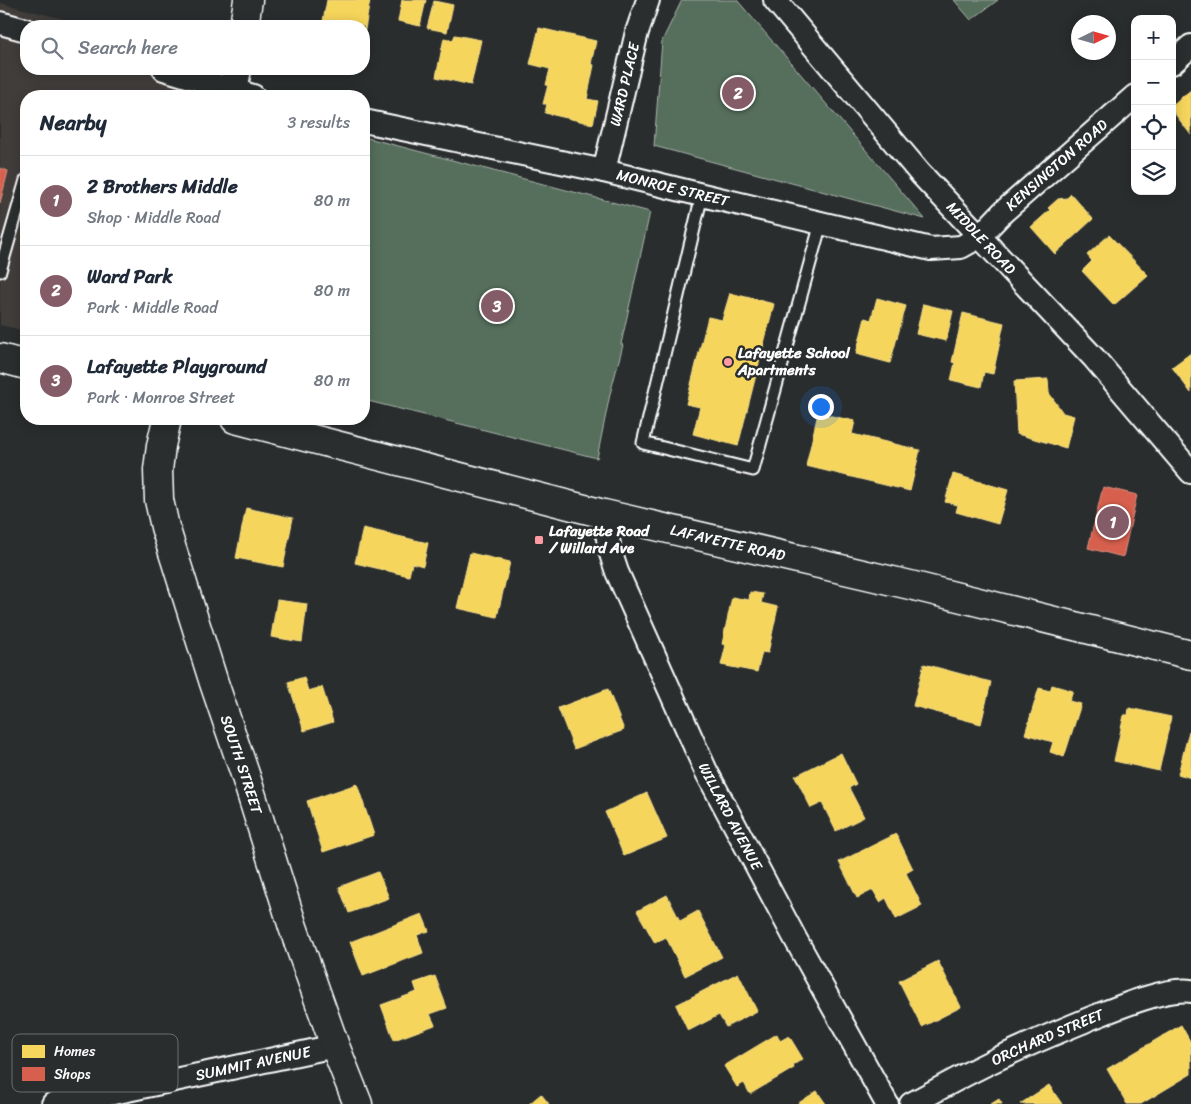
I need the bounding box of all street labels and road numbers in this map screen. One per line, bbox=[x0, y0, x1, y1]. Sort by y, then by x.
street label: WARD PLACE bbox=[602, 38, 647, 129]
street label: KENSINGTON ROAD bbox=[999, 112, 1114, 217]
street label: MONROE STREET bbox=[614, 162, 733, 214]
street label: MIDDLE ROAD bbox=[940, 195, 1023, 281]
street label: LAFAYETTE ROAD bbox=[668, 517, 788, 569]
street label: SOUTH STREET bbox=[213, 712, 270, 819]
street label: WILLARD AVENUE bbox=[691, 758, 770, 876]
street label: ORCHARD STREET bbox=[987, 1001, 1109, 1073]
street label: SUMMIT AVENUE bbox=[193, 1038, 314, 1088]

